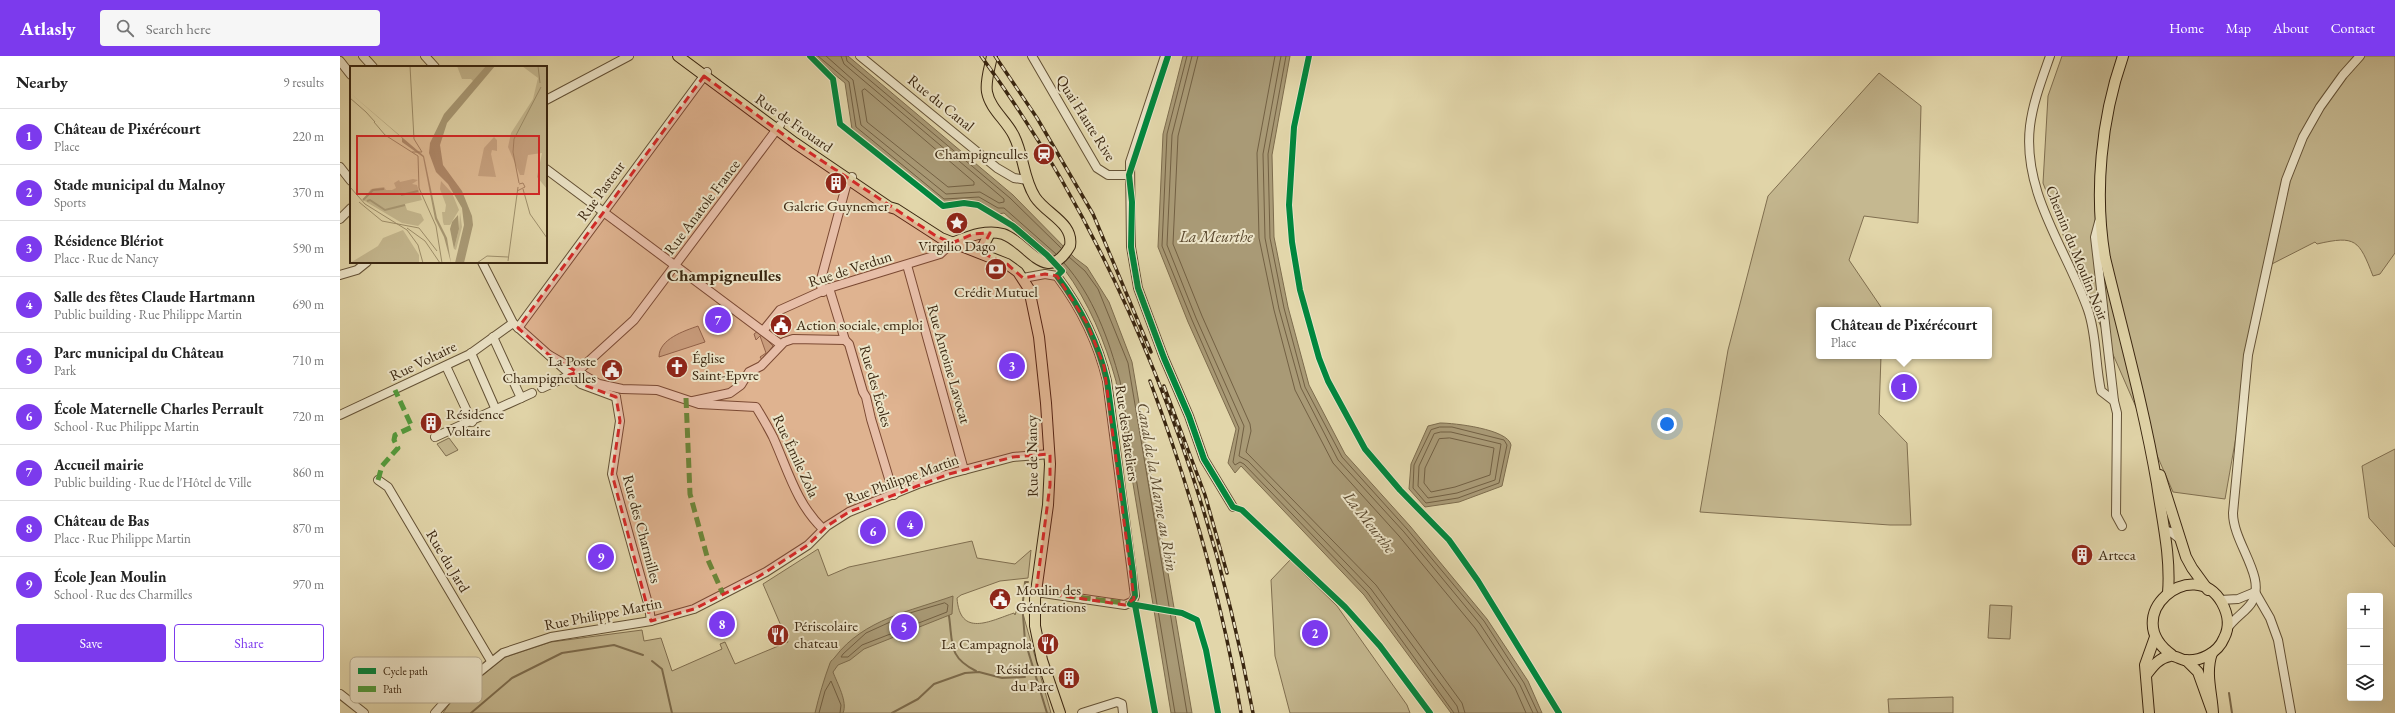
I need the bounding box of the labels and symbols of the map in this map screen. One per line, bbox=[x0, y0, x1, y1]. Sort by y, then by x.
inset map bbox=[350, 66, 547, 263]
street label: Rue du Canal bbox=[904, 70, 979, 135]
street label: Quai Haute Rive bbox=[1052, 71, 1121, 164]
street label: Rue de Frouard bbox=[752, 89, 837, 157]
station icon: Champigneulles bbox=[1031, 141, 1057, 167]
place label: Champigneulles bbox=[934, 144, 1028, 163]
street label: Rue Anatole France bbox=[660, 155, 744, 258]
street label: Rue Pasteur bbox=[573, 157, 629, 224]
building icon: Galerie Guynemer bbox=[823, 170, 849, 196]
street label: Chemin du Moulin Noir bbox=[2042, 183, 2113, 323]
place label: Galerie Guynemer bbox=[783, 196, 889, 215]
place icon: Virgilio Dago bbox=[944, 210, 970, 236]
water label: La Meurthe bbox=[1178, 226, 1253, 247]
place label: Virgilio Dago bbox=[918, 236, 996, 255]
street label: Rue de Verdun bbox=[806, 246, 894, 291]
bank icon: Crédit Mutuel bbox=[983, 256, 1009, 282]
district label: Champigneulles bbox=[667, 264, 781, 286]
place label: Crédit Mutuel bbox=[954, 282, 1038, 301]
street label: Rue Antoine Lavocat bbox=[923, 302, 976, 426]
pin: 7 bbox=[705, 305, 731, 335]
public building icon: Action sociale, emploi bbox=[768, 312, 794, 338]
place label: Action sociale, emploi bbox=[795, 315, 923, 334]
street label: Rue Voltaire bbox=[386, 336, 459, 385]
street label: Rue des Écoles bbox=[856, 343, 897, 429]
place label: Église Saint-Epvre bbox=[692, 348, 759, 384]
place label: La Poste Champigneulles bbox=[502, 351, 596, 387]
pin: 3 bbox=[999, 351, 1025, 381]
church icon: Église Saint-Epvre bbox=[664, 354, 690, 380]
public building icon: La Poste Champigneulles bbox=[599, 357, 625, 383]
pin: 1 bbox=[1891, 372, 1917, 402]
street label: Rue des Bateliers bbox=[1111, 384, 1144, 482]
water label: Canal de la Marne au Rhin bbox=[1132, 401, 1183, 573]
place label: Résidence Voltaire bbox=[446, 404, 504, 440]
building icon: Résidence Voltaire bbox=[418, 410, 444, 436]
street label: Rue Émile Zola bbox=[769, 411, 824, 500]
street label: Rue de Nancy bbox=[1021, 414, 1042, 497]
your location bbox=[1657, 414, 1677, 434]
street label: Rue Philippe Martin bbox=[843, 449, 961, 508]
street label: Rue des Charmilles bbox=[619, 473, 666, 585]
water label: La Meurthe bbox=[1338, 486, 1401, 558]
pin: 4 bbox=[897, 509, 923, 539]
pin: 6 bbox=[860, 516, 886, 546]
street label: Rue du Jard bbox=[422, 526, 475, 596]
pin: 9 bbox=[588, 542, 614, 572]
building icon: Arteca bbox=[2069, 542, 2095, 568]
place label: Arteca bbox=[2097, 545, 2136, 564]
place label: Moulin des Générations bbox=[1016, 580, 1086, 616]
public building icon: Moulin des Générations bbox=[987, 586, 1013, 612]
street label: Rue Philippe Martin bbox=[543, 593, 663, 634]
pin: 8 bbox=[709, 609, 735, 639]
pin: 5 bbox=[891, 612, 917, 642]
place label: Périscolaire chateau bbox=[794, 616, 858, 652]
pin: 2 bbox=[1302, 618, 1328, 648]
restaurant icon: Périscolaire chateau bbox=[765, 622, 791, 648]
restaurant icon: La Campagnola bbox=[1035, 631, 1061, 657]
place label: La Campagnola bbox=[941, 634, 1032, 653]
legend bbox=[350, 657, 482, 703]
place label: Résidence du Parc bbox=[996, 659, 1054, 695]
text: Cycle path bbox=[383, 664, 428, 678]
building icon: Résidence du Parc bbox=[1056, 665, 1082, 691]
text: Path bbox=[383, 682, 402, 696]

